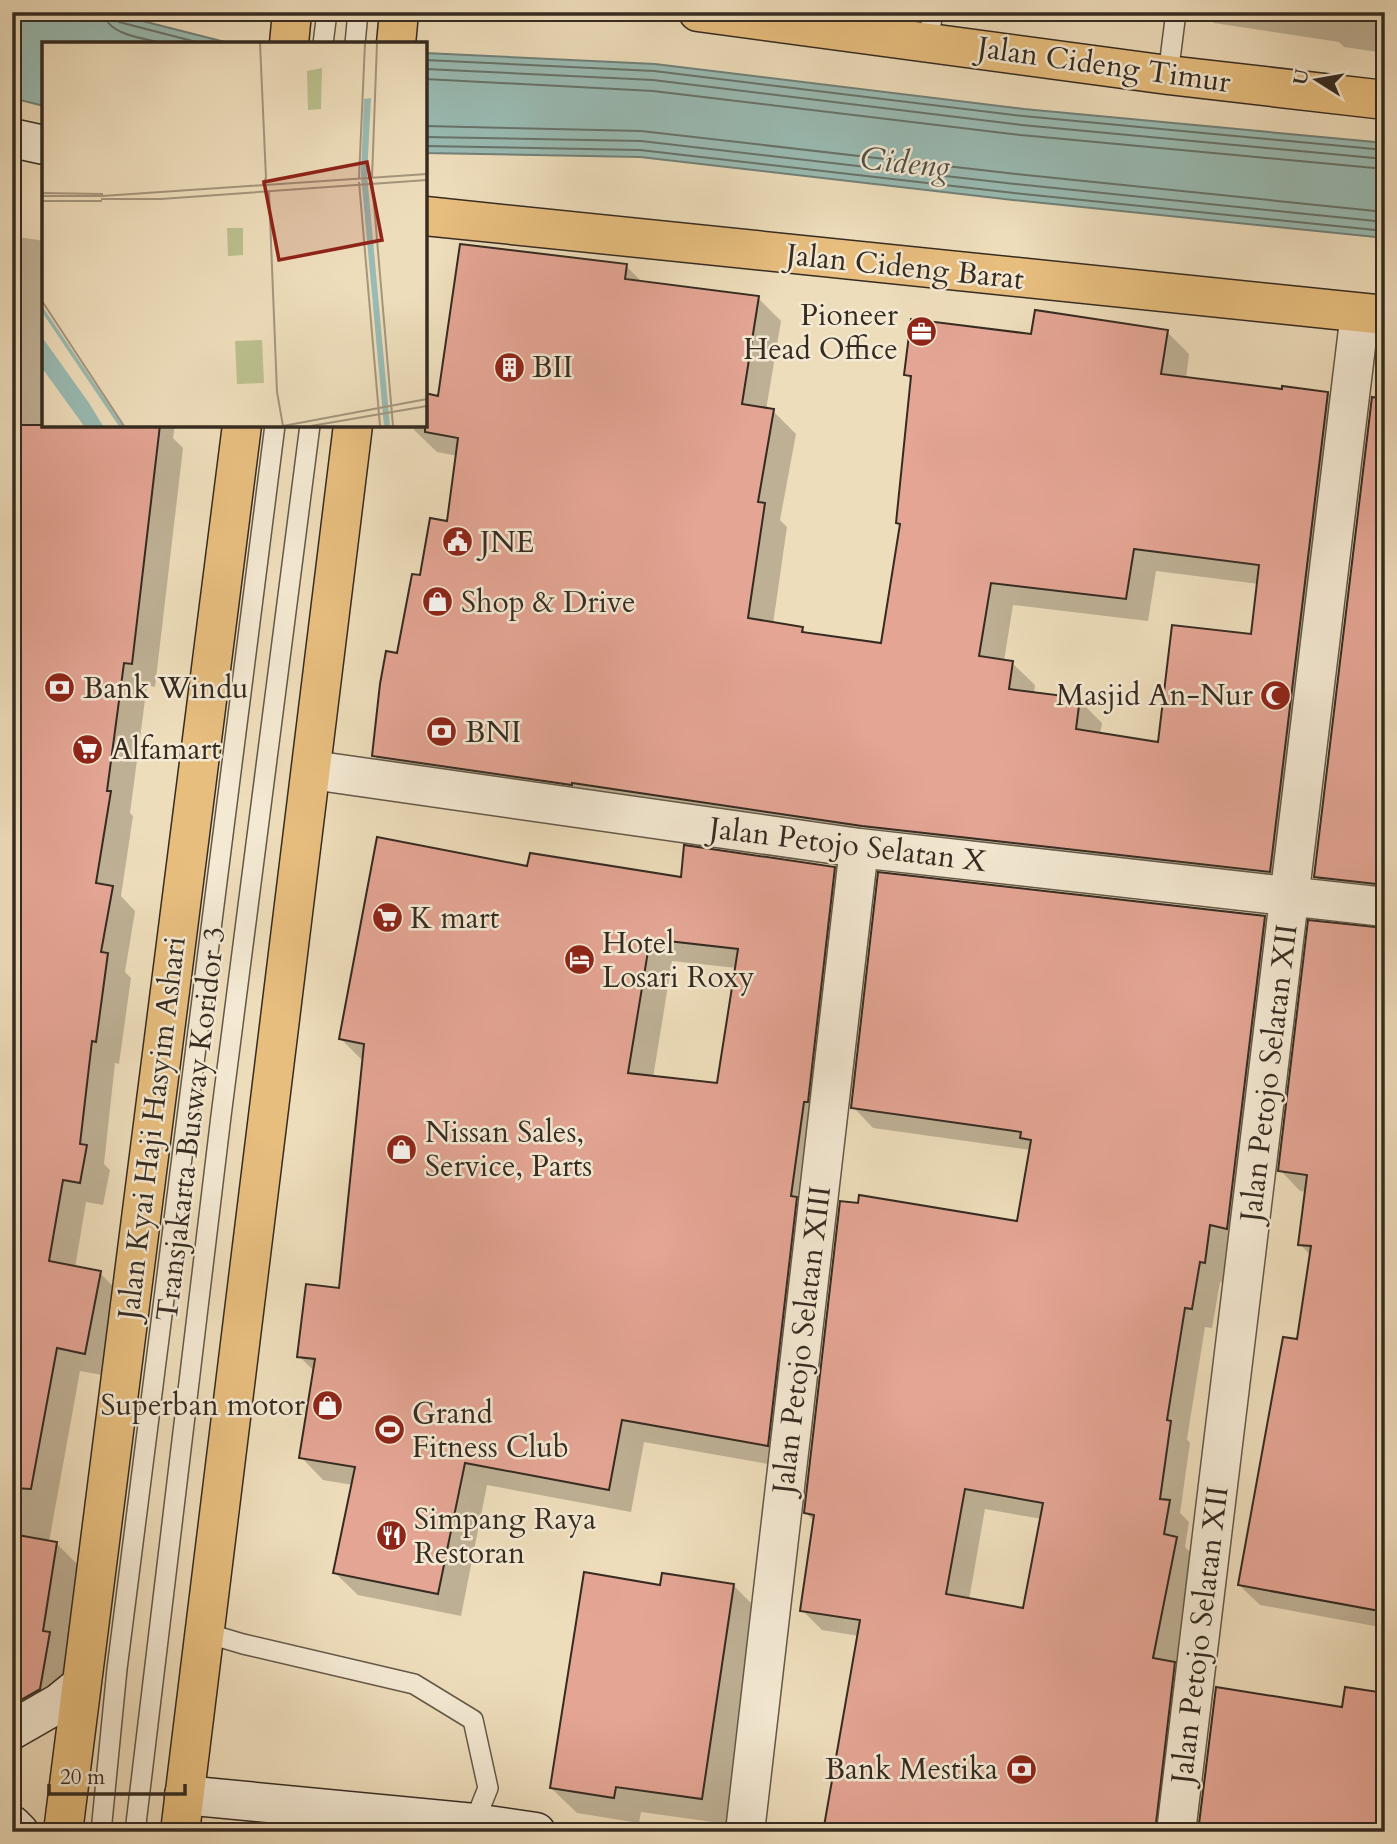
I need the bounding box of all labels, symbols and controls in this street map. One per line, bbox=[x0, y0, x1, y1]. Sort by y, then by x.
street label: Jalan Cideng Timur bbox=[971, 26, 1233, 103]
inset map bbox=[42, 42, 427, 427]
north arrow bbox=[1282, 46, 1352, 116]
text: U bbox=[1287, 66, 1316, 87]
water label: Cideng bbox=[858, 136, 953, 190]
street label: Jalan Cideng Barat bbox=[780, 234, 1026, 300]
place label: Pioneer Head Office bbox=[743, 295, 898, 370]
office icon: Pioneer Head Office bbox=[904, 315, 938, 349]
place label: BII bbox=[532, 347, 573, 388]
building icon: BII bbox=[492, 350, 526, 384]
place label: JNE bbox=[476, 522, 534, 563]
public building icon: JNE bbox=[440, 525, 474, 559]
place label: Shop & Drive bbox=[461, 582, 636, 623]
shop icon: Shop & Drive bbox=[421, 585, 455, 619]
place label: Bank Windu bbox=[83, 668, 249, 709]
bank icon: Bank Windu bbox=[43, 671, 77, 705]
place label: Masjid An-Nur bbox=[1056, 675, 1253, 716]
mosque icon: Masjid An-Nur bbox=[1259, 678, 1293, 712]
place label: BNI bbox=[465, 712, 521, 753]
bank icon: BNI bbox=[425, 715, 459, 749]
place label: Alfamart bbox=[111, 729, 221, 770]
supermarket icon: Alfamart bbox=[71, 732, 105, 766]
street label: Jalan Petojo Selatan X bbox=[703, 807, 989, 882]
place label: K mart bbox=[410, 898, 500, 939]
supermarket icon: K mart bbox=[370, 901, 404, 935]
street label: Jalan Petojo Selatan XII bbox=[1230, 922, 1308, 1228]
place label: Hotel Losari Roxy bbox=[602, 923, 755, 998]
street label: Transjakarta Busway Koridor 3 bbox=[146, 924, 236, 1324]
street label: Jalan Kyai Haji Hasyim Ashari bbox=[108, 934, 196, 1326]
hotel icon: Hotel Losari Roxy bbox=[562, 943, 596, 977]
place label: Nissan Sales, Service, Parts bbox=[425, 1112, 592, 1187]
shop icon: Nissan Sales, Service, Parts bbox=[385, 1132, 419, 1166]
street label: Jalan Petojo Selatan XIII bbox=[762, 1184, 841, 1500]
place label: Superban motor bbox=[101, 1385, 305, 1426]
shop icon: Superban motor bbox=[311, 1388, 345, 1422]
place label: Grand Fitness Club bbox=[412, 1393, 569, 1468]
sports icon: Grand Fitness Club bbox=[372, 1413, 406, 1447]
street label: Jalan Petojo Selatan XII bbox=[1161, 1484, 1239, 1790]
place label: Simpang Raya Restoran bbox=[414, 1499, 596, 1574]
restaurant icon: Simpang Raya Restoran bbox=[374, 1519, 408, 1553]
place label: Bank Mestika bbox=[825, 1749, 998, 1790]
bank icon: Bank Mestika bbox=[1004, 1752, 1038, 1786]
scale bar bbox=[49, 1753, 186, 1797]
text: 20 m bbox=[60, 1763, 105, 1792]

